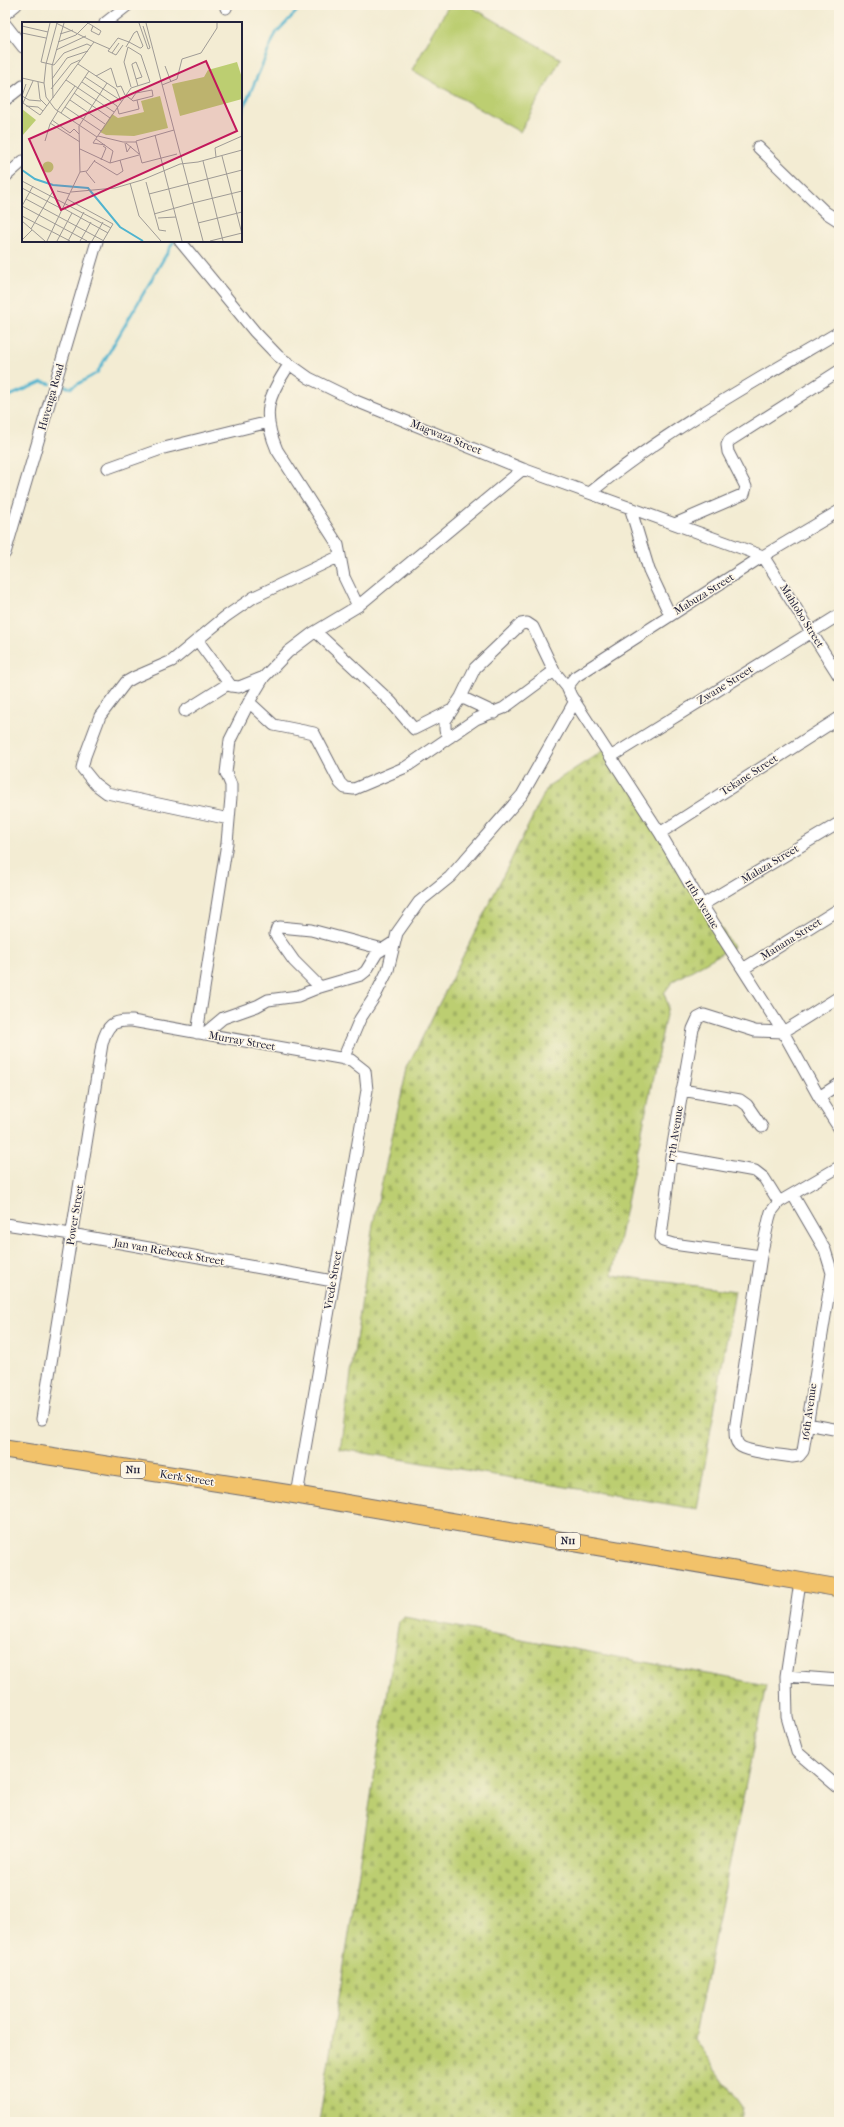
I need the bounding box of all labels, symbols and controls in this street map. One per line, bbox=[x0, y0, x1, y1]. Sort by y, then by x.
inset map bbox=[22, 22, 242, 242]
street label: Havenga Road bbox=[35, 361, 67, 432]
street label: Magwaza Street bbox=[408, 417, 484, 457]
street label: Mabuza Street bbox=[672, 570, 737, 618]
street label: Mahlobo Street bbox=[777, 582, 827, 650]
street label: Zwane Street bbox=[695, 663, 755, 707]
street label: Tekane Street bbox=[718, 752, 780, 798]
street label: Malaza Street bbox=[739, 842, 801, 886]
street label: 11th Avenue bbox=[682, 877, 722, 932]
street label: Manana Street bbox=[758, 915, 824, 963]
street label: Murray Street bbox=[208, 1029, 277, 1053]
street label: 17th Avenue bbox=[664, 1104, 686, 1163]
street label: Power Street bbox=[64, 1184, 86, 1246]
street label: Jan van Riebeeck Street bbox=[112, 1236, 225, 1268]
street label: Vrede Street bbox=[321, 1250, 345, 1311]
street label: 16th Avenue bbox=[799, 1382, 820, 1442]
road number: N11 bbox=[121, 1462, 145, 1478]
street label: Kerk Street bbox=[159, 1467, 215, 1489]
road number: N11 bbox=[556, 1533, 580, 1549]

